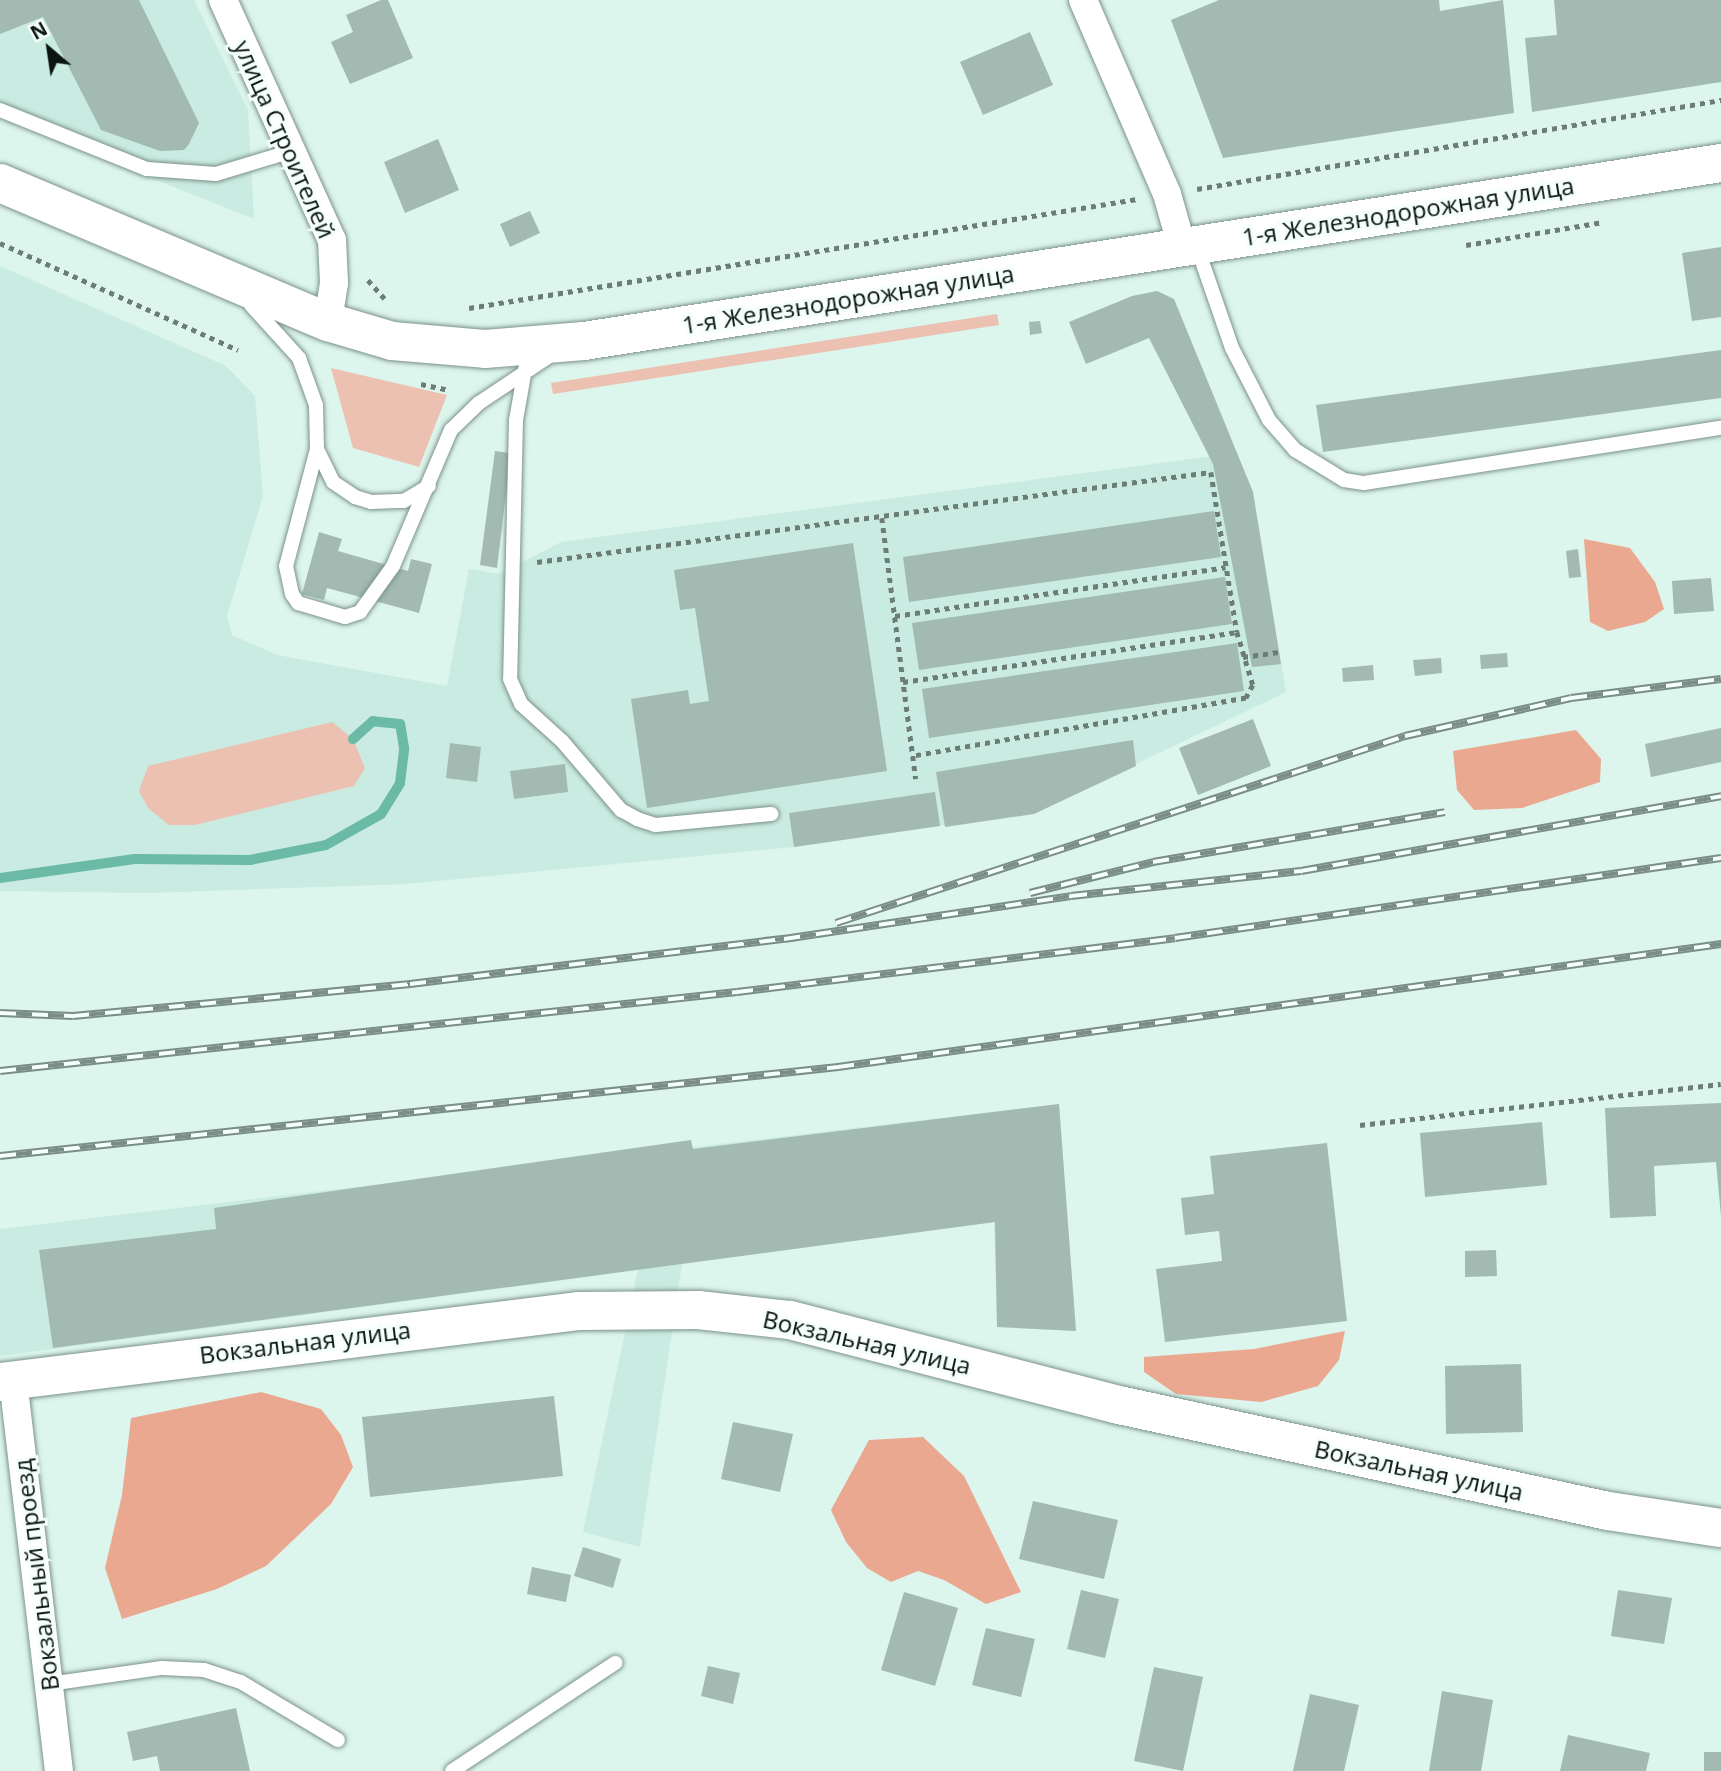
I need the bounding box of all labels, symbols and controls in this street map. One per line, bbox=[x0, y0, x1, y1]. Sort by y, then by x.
north arrow bbox=[14, 14, 84, 84]
text: N bbox=[26, 16, 52, 46]
street label: улица Строителей bbox=[228, 36, 342, 242]
street label: 1-я Железнодорожная улица bbox=[1240, 171, 1576, 251]
street label: 1-я Железнодорожная улица bbox=[680, 259, 1016, 339]
street label: Вокзальная улица bbox=[760, 1304, 974, 1380]
street label: Вокзальная улица bbox=[198, 1315, 412, 1369]
street label: Вокзальная улица bbox=[1312, 1434, 1526, 1506]
street label: Вокзальный проезд bbox=[8, 1458, 64, 1692]

